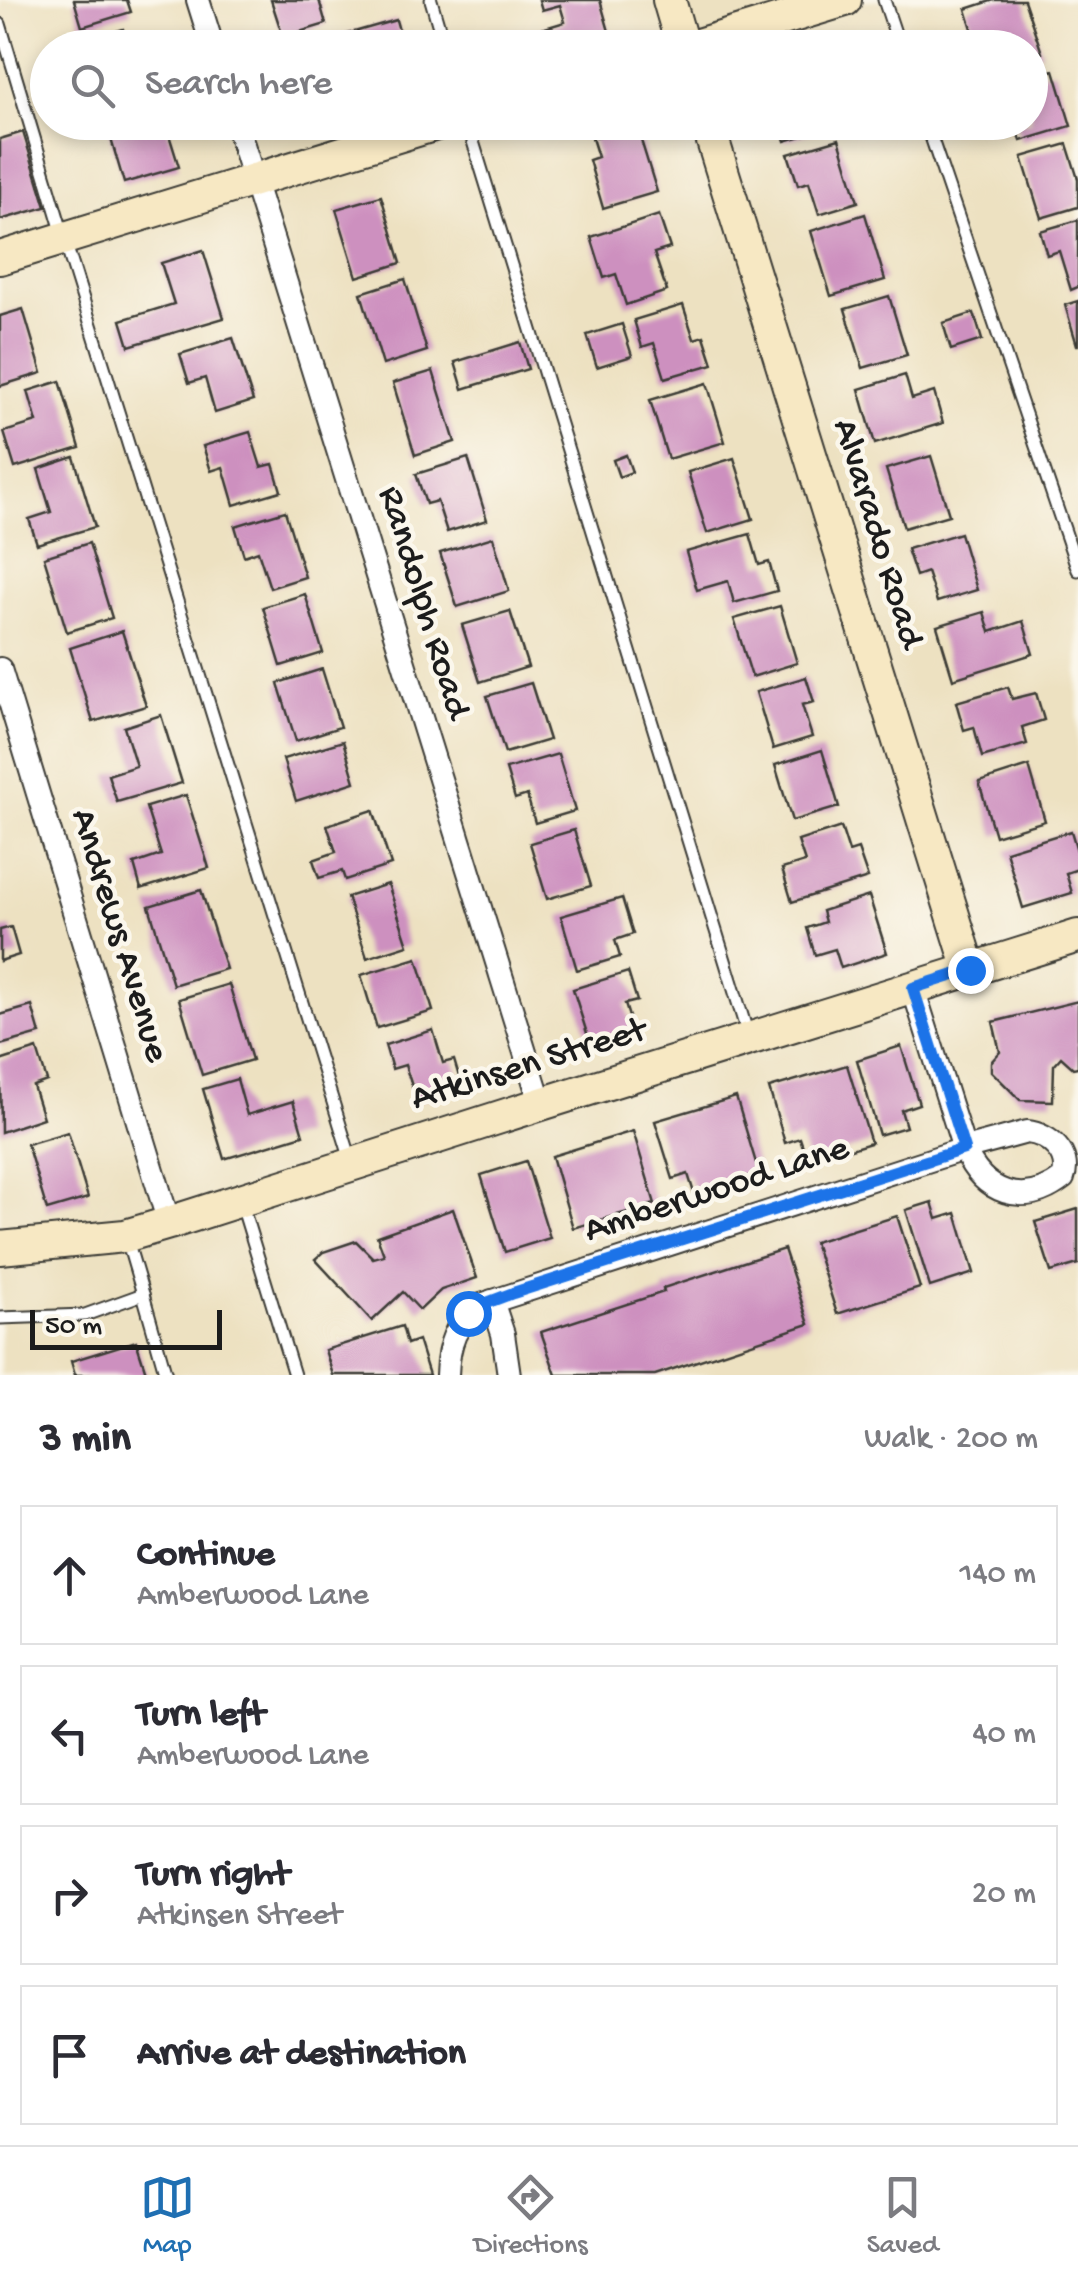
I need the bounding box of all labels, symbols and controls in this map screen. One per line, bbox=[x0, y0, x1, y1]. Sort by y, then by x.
search box bbox=[30, 30, 1048, 140]
icon: search bbox=[65, 58, 120, 113]
text: Search here bbox=[145, 63, 332, 107]
street label: Alvarado Road bbox=[820, 414, 933, 656]
street label: Randolph Road bbox=[366, 482, 479, 727]
street label: Andrews Avenue bbox=[59, 804, 178, 1068]
route end bbox=[948, 948, 994, 994]
street label: Atkinsen Street bbox=[406, 1008, 655, 1123]
street label: Amberwood Lane bbox=[579, 1127, 855, 1254]
route start bbox=[446, 1291, 492, 1337]
scale bar bbox=[30, 1305, 222, 1350]
text: 50 m bbox=[45, 1311, 102, 1344]
text: 3 min bbox=[40, 1416, 131, 1465]
text: Walk · 200 m bbox=[864, 1421, 1038, 1459]
text: Continue bbox=[137, 1534, 275, 1578]
icon: ahead bbox=[42, 1548, 97, 1603]
text: 140 m bbox=[959, 1556, 1036, 1594]
text: Amberwood Lane bbox=[137, 1578, 369, 1616]
text: Turn left bbox=[137, 1694, 265, 1738]
icon: left bbox=[42, 1708, 97, 1763]
text: 40 m bbox=[972, 1716, 1036, 1754]
text: Amberwood Lane bbox=[137, 1738, 369, 1776]
text: Turn right bbox=[137, 1854, 289, 1898]
icon: right bbox=[42, 1868, 97, 1923]
text: 20 m bbox=[972, 1876, 1036, 1914]
text: Atkinsen Street bbox=[137, 1898, 342, 1936]
icon: arrive bbox=[42, 2028, 97, 2083]
text: Arrive at destination bbox=[137, 2033, 466, 2077]
tab: Map bbox=[140, 2170, 195, 2263]
tab: Directions bbox=[474, 2170, 588, 2263]
tab: Saved bbox=[867, 2170, 938, 2263]

